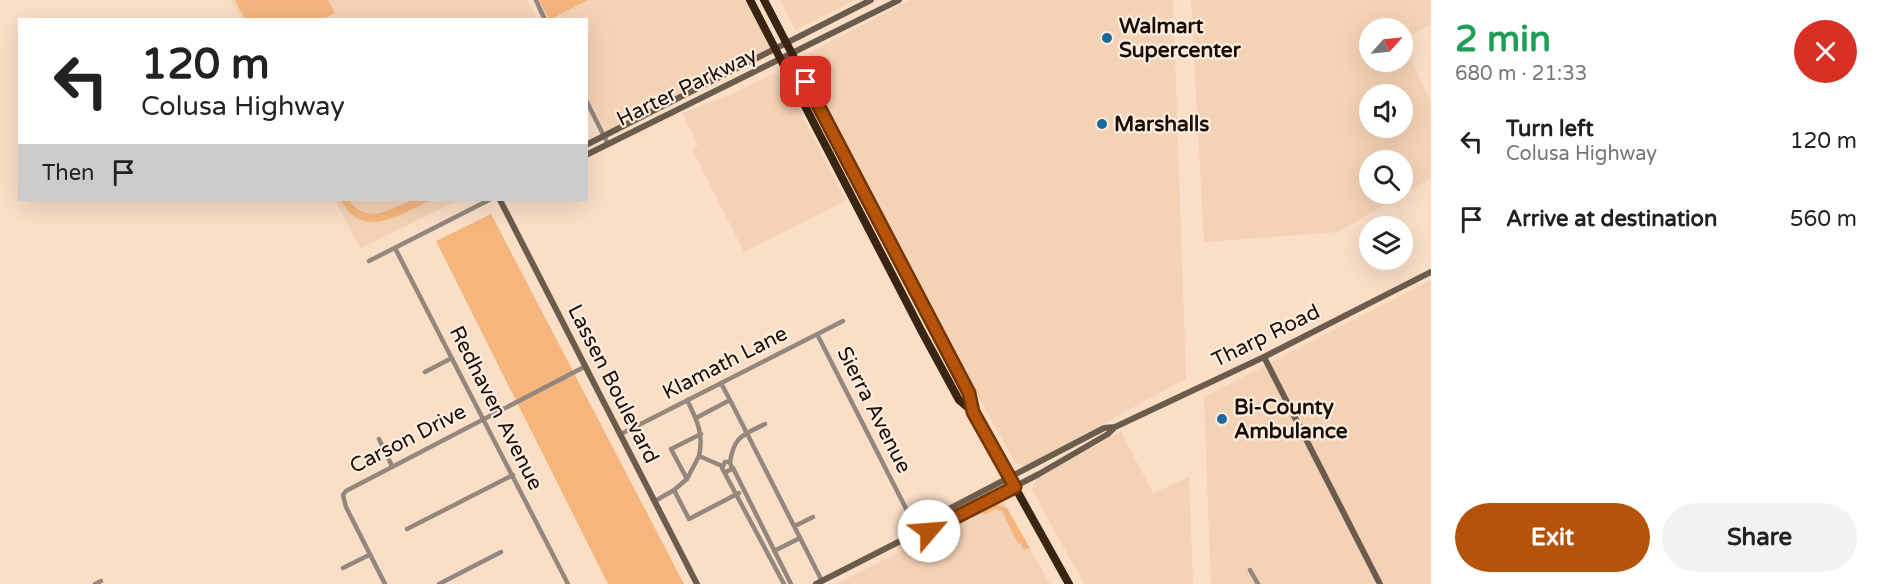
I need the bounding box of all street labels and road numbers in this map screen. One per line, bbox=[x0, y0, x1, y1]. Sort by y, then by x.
street label: Harter Parkway bbox=[613, 42, 761, 132]
street label: Tharp Road bbox=[1208, 299, 1324, 373]
street label: Lassen Boulevard bbox=[562, 300, 664, 468]
street label: Klamath Lane bbox=[658, 321, 792, 405]
street label: Redhaven Avenue bbox=[444, 322, 548, 494]
street label: Sierra Avenue bbox=[831, 343, 917, 477]
street label: Carson Drive bbox=[346, 399, 470, 479]

